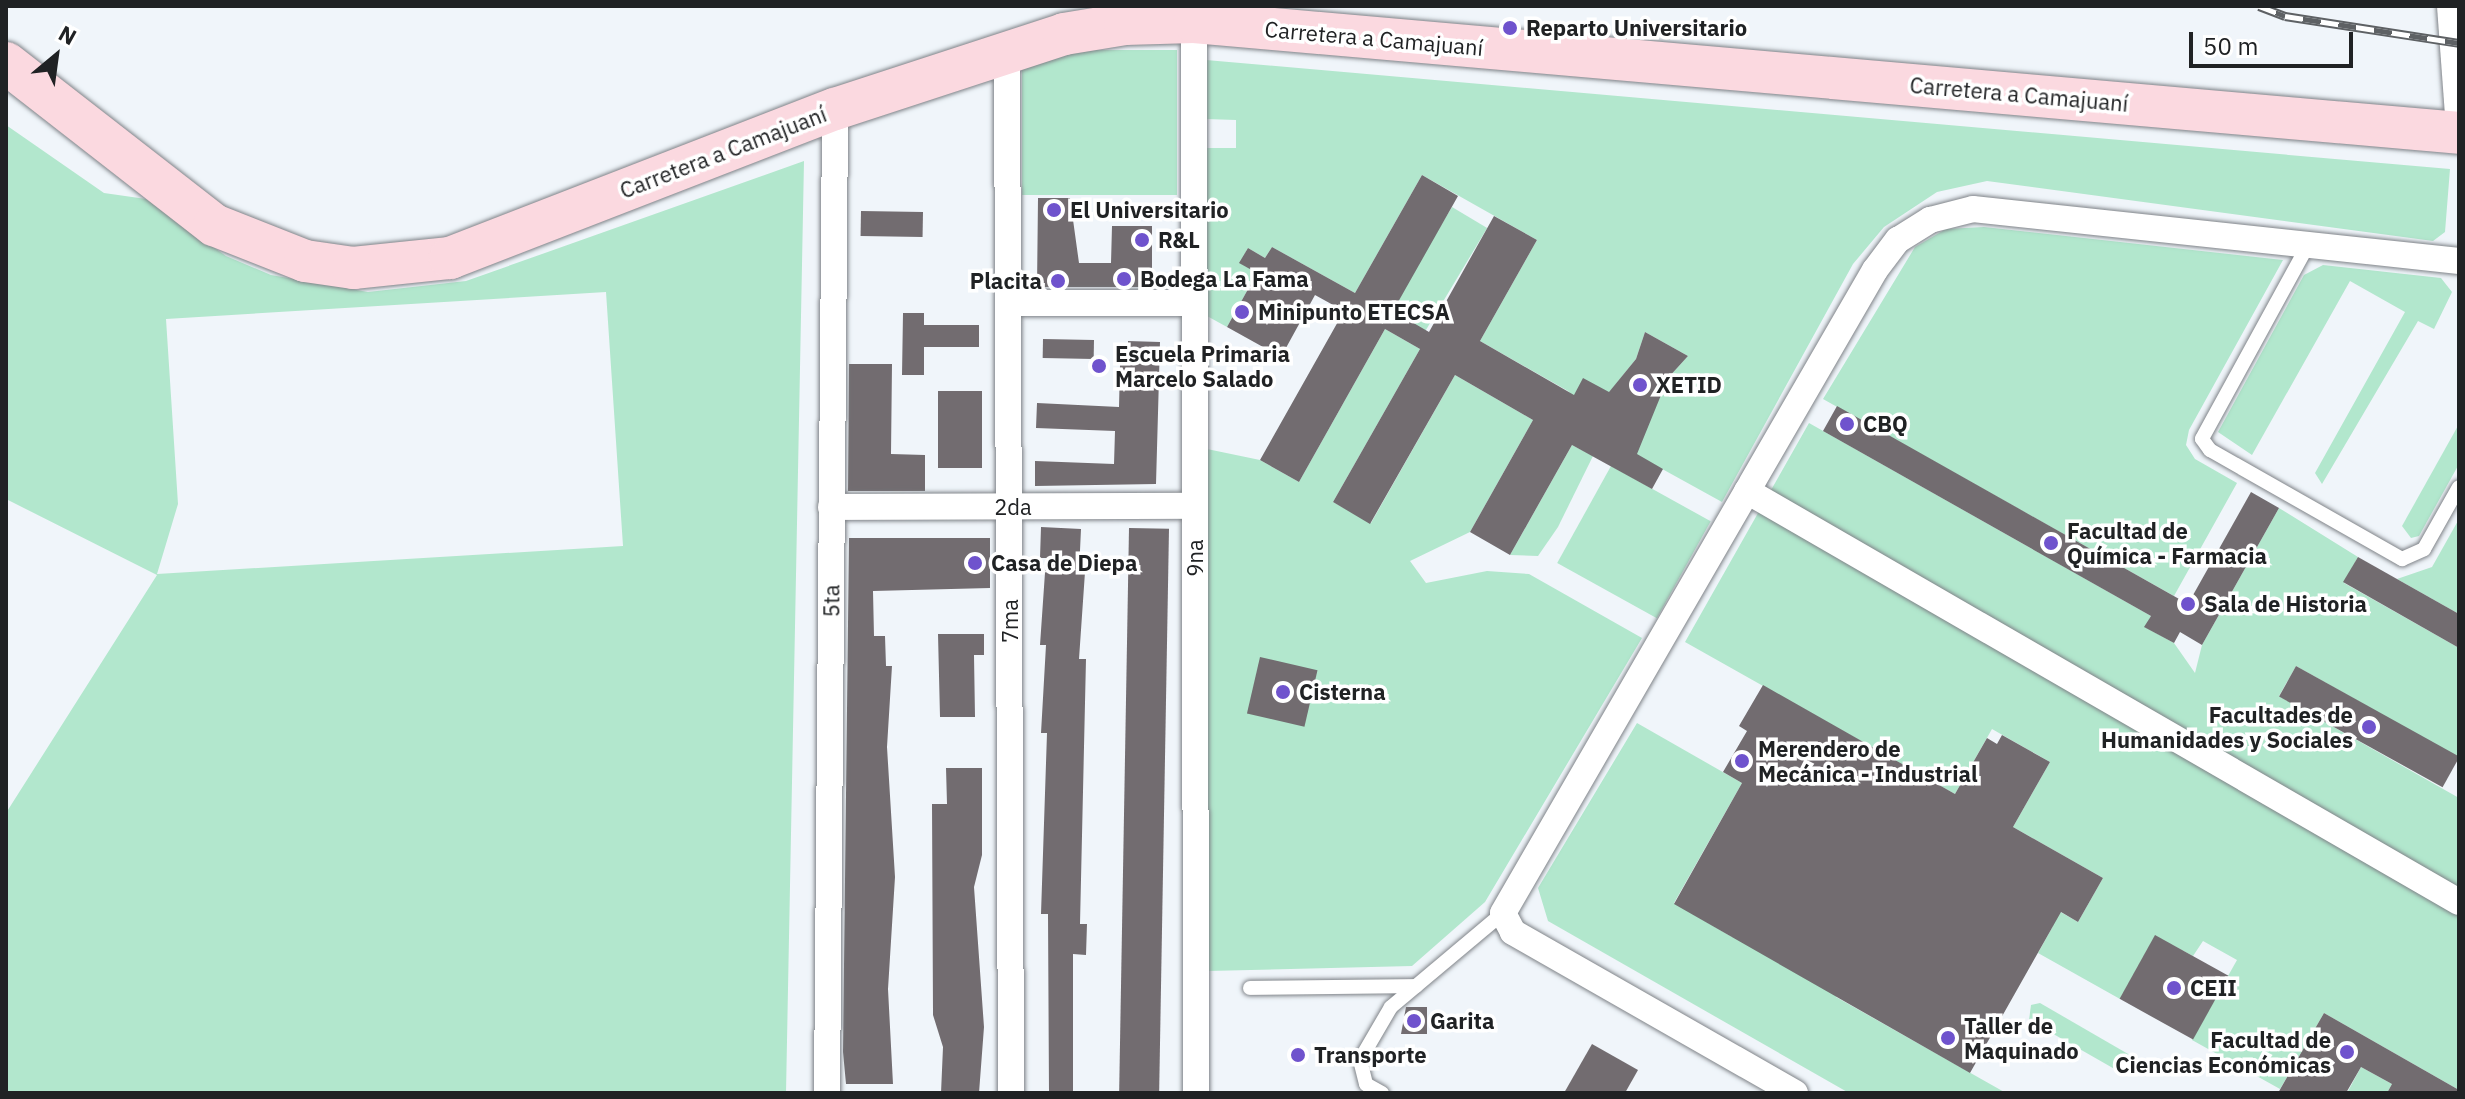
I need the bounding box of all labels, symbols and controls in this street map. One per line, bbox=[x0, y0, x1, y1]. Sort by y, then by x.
street label: Carretera a Camajuaní bbox=[1264, 15, 1484, 61]
place label: Reparto Universitario bbox=[1526, 15, 1747, 41]
north arrow bbox=[16, 16, 96, 96]
scale bar bbox=[2193, 16, 2357, 66]
text: N bbox=[54, 18, 82, 51]
marker: Reparto Universitario bbox=[1501, 19, 1519, 37]
text: 50 m bbox=[2203, 30, 2258, 62]
street label: Carretera a Camajuaní bbox=[1909, 71, 2129, 117]
street label: Carretera a Camajuaní bbox=[616, 100, 830, 204]
place label: El Universitario bbox=[1070, 197, 1229, 223]
marker: El Universitario bbox=[1045, 201, 1063, 219]
place label: R&L bbox=[1158, 227, 1200, 253]
marker: R&L bbox=[1133, 231, 1151, 249]
place label: Bodega La Fama bbox=[1140, 266, 1309, 292]
place label: Placita bbox=[970, 268, 1042, 294]
marker: Bodega La Fama bbox=[1115, 270, 1133, 288]
marker: Placita bbox=[1049, 272, 1067, 290]
place label: Minipunto ETECSA bbox=[1258, 299, 1450, 325]
marker: Minipunto ETECSA bbox=[1233, 303, 1251, 321]
place label: Escuela Primaria Marcelo Salado bbox=[1115, 340, 1290, 392]
marker: Escuela Primaria Marcelo Salado bbox=[1090, 357, 1108, 375]
place label: XETID bbox=[1656, 372, 1722, 398]
marker: XETID bbox=[1631, 376, 1649, 394]
place label: CBQ bbox=[1863, 411, 1908, 437]
marker: CBQ bbox=[1838, 415, 1856, 433]
street label: 2da bbox=[994, 494, 1032, 520]
place label: Facultad de Química - Farmacia bbox=[2067, 517, 2267, 568]
marker: Facultad de Química - Farmacia bbox=[2042, 534, 2060, 552]
street label: 9na bbox=[1182, 539, 1208, 577]
place label: Casa de Diepa bbox=[991, 550, 1137, 576]
marker: Casa de Diepa bbox=[966, 554, 984, 572]
street label: 5ta bbox=[818, 585, 844, 617]
place label: Sala de Historia bbox=[2204, 591, 2367, 617]
marker: Sala de Historia bbox=[2179, 595, 2197, 613]
street label: 7ma bbox=[997, 599, 1023, 643]
place label: Cisterna bbox=[1299, 679, 1386, 705]
marker: Cisterna bbox=[1274, 683, 1292, 701]
place label: Facultades de Humanidades y Sociales bbox=[2101, 701, 2353, 752]
marker: Facultades de Humanidades y Sociales bbox=[2360, 718, 2378, 736]
place label: Merendero de Mecánica - Industrial bbox=[1758, 735, 1978, 786]
marker: Merendero de Mecánica - Industrial bbox=[1733, 752, 1751, 770]
place label: CEII bbox=[2190, 975, 2237, 1001]
marker: CEII bbox=[2165, 979, 2183, 997]
place label: Garita bbox=[1430, 1008, 1494, 1034]
marker: Garita bbox=[1405, 1012, 1423, 1030]
place label: Taller de Maquinado bbox=[1964, 1012, 2079, 1064]
place label: Facultad de Ciencias Económicas bbox=[2115, 1026, 2331, 1078]
marker: Taller de Maquinado bbox=[1939, 1029, 1957, 1047]
place label: Transporte bbox=[1314, 1042, 1427, 1068]
marker: Facultad de Ciencias Económicas bbox=[2338, 1043, 2356, 1061]
marker: Transporte bbox=[1289, 1046, 1307, 1064]

